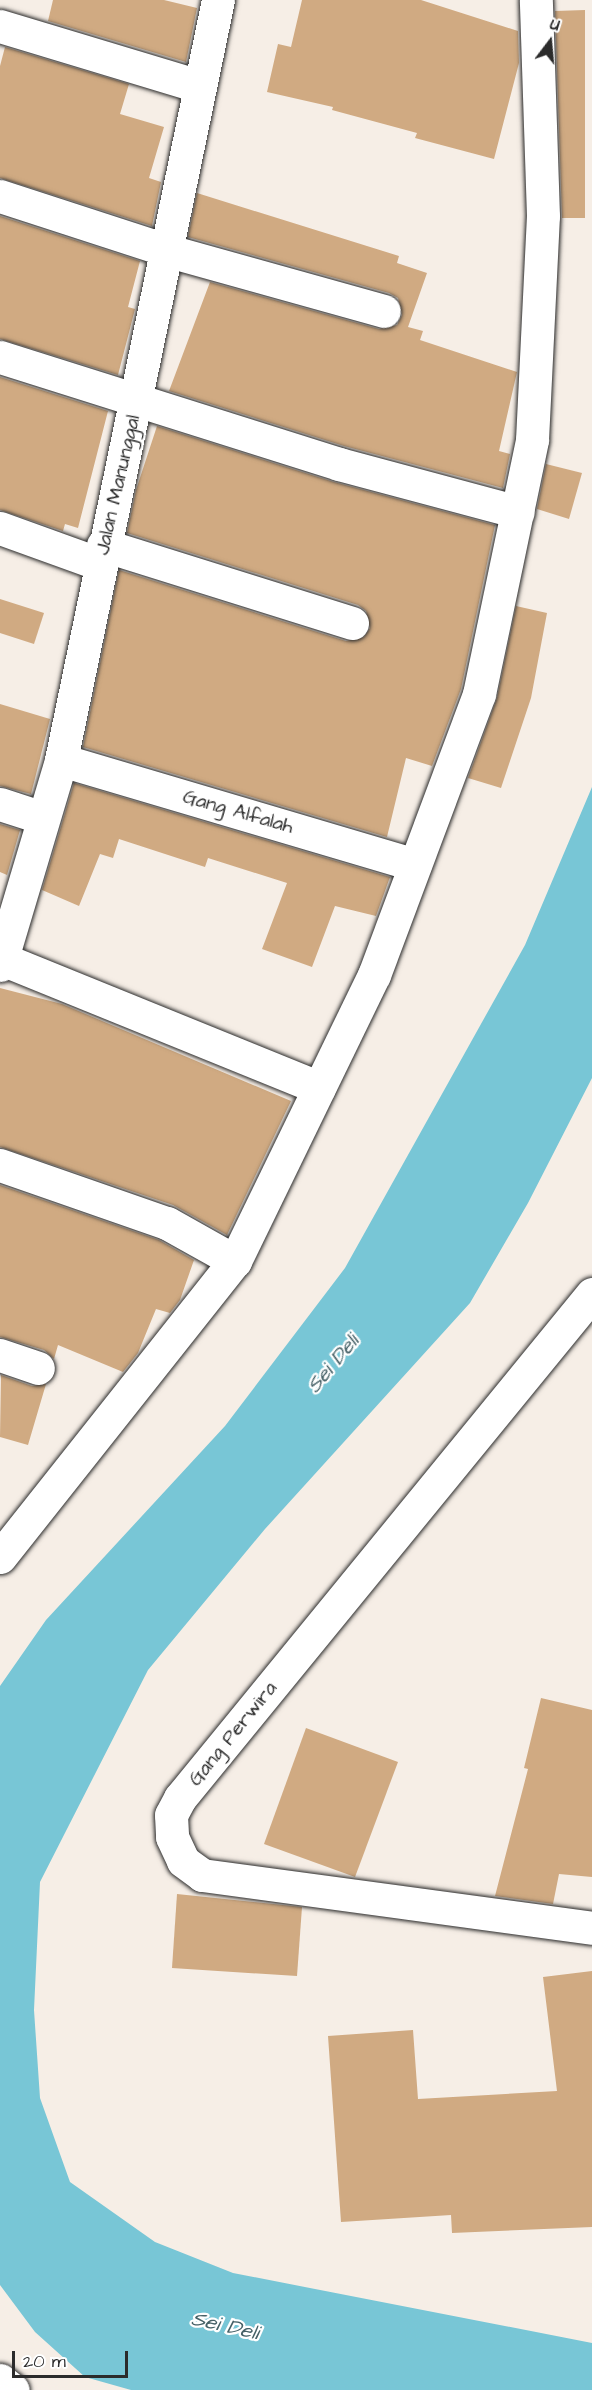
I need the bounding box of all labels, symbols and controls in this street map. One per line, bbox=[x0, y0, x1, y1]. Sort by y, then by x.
north arrow bbox=[520, 12, 580, 72]
text: U bbox=[548, 13, 562, 37]
street label: Jalan Manunggal bbox=[90, 413, 146, 557]
street label: Gang Alfalah bbox=[180, 785, 296, 839]
water label: Sei Deli bbox=[302, 1330, 364, 1398]
street label: Gang Perwira bbox=[184, 1677, 282, 1791]
water label: Sei Deli bbox=[189, 2306, 261, 2346]
scale bar bbox=[15, 2339, 130, 2377]
text: 20 m bbox=[23, 2349, 66, 2374]

